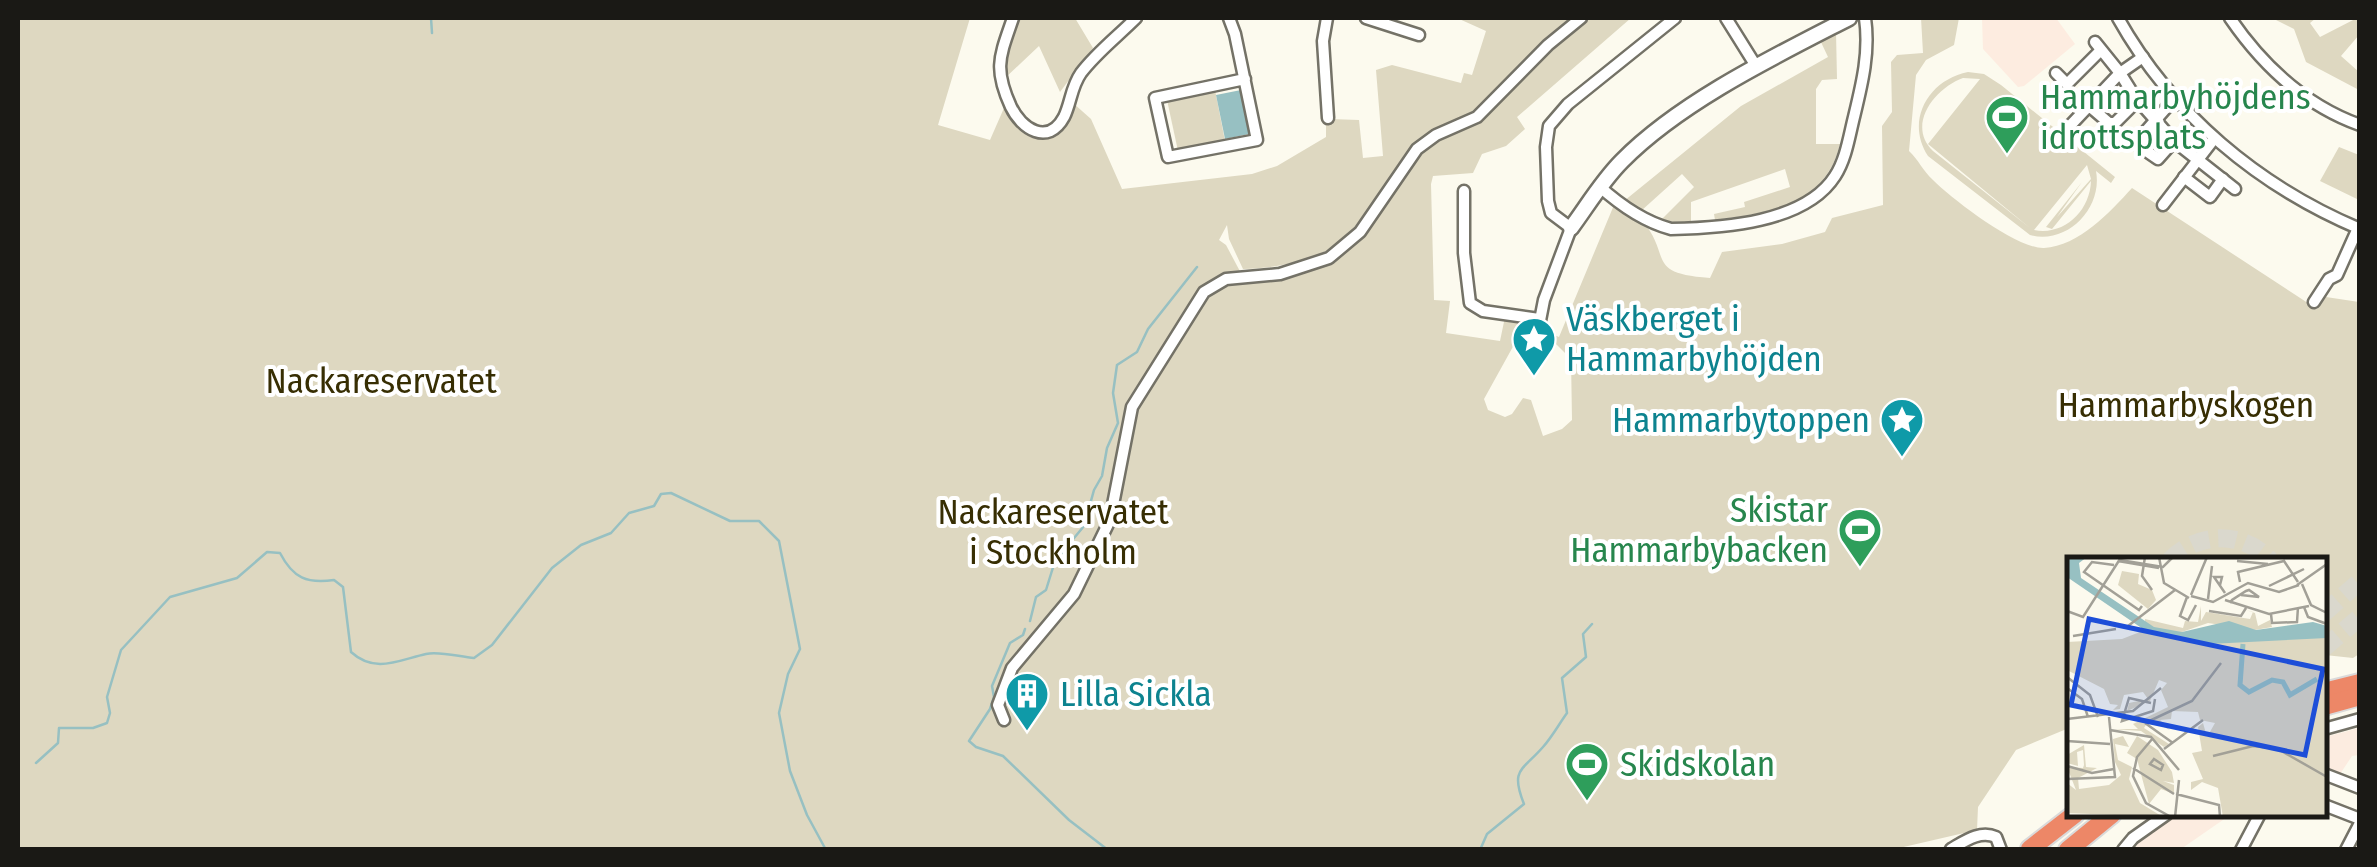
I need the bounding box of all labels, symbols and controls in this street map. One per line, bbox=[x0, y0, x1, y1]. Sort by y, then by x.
place label: Hammarbyhöjdens idrottsplats bbox=[2040, 76, 2311, 158]
sports icon: Hammarbyhöjdens idrottsplats bbox=[1984, 94, 2030, 155]
place label: Väskberget i Hammarbyhöjden bbox=[1566, 298, 1822, 380]
place icon: Väskberget i Hammarbyhöjden bbox=[1511, 316, 1557, 377]
park label: Nackareservatet bbox=[265, 360, 497, 402]
park label: Hammarbyskogen bbox=[2058, 384, 2314, 426]
place icon: Hammarbytoppen bbox=[1879, 397, 1925, 458]
place label: Hammarbytoppen bbox=[1612, 399, 1870, 441]
place label: Skistar Hammarbybacken bbox=[1570, 489, 1828, 571]
park label: Nackareservatet i Stockholm bbox=[937, 491, 1169, 573]
sports icon: Skistar Hammarbybacken bbox=[1837, 507, 1883, 568]
inset map bbox=[2067, 557, 2327, 817]
building icon: Lilla Sickla bbox=[1004, 671, 1050, 732]
place label: Lilla Sickla bbox=[1060, 673, 1212, 715]
sports icon: Skidskolan bbox=[1564, 741, 1610, 802]
place label: Skidskolan bbox=[1620, 743, 1775, 785]

